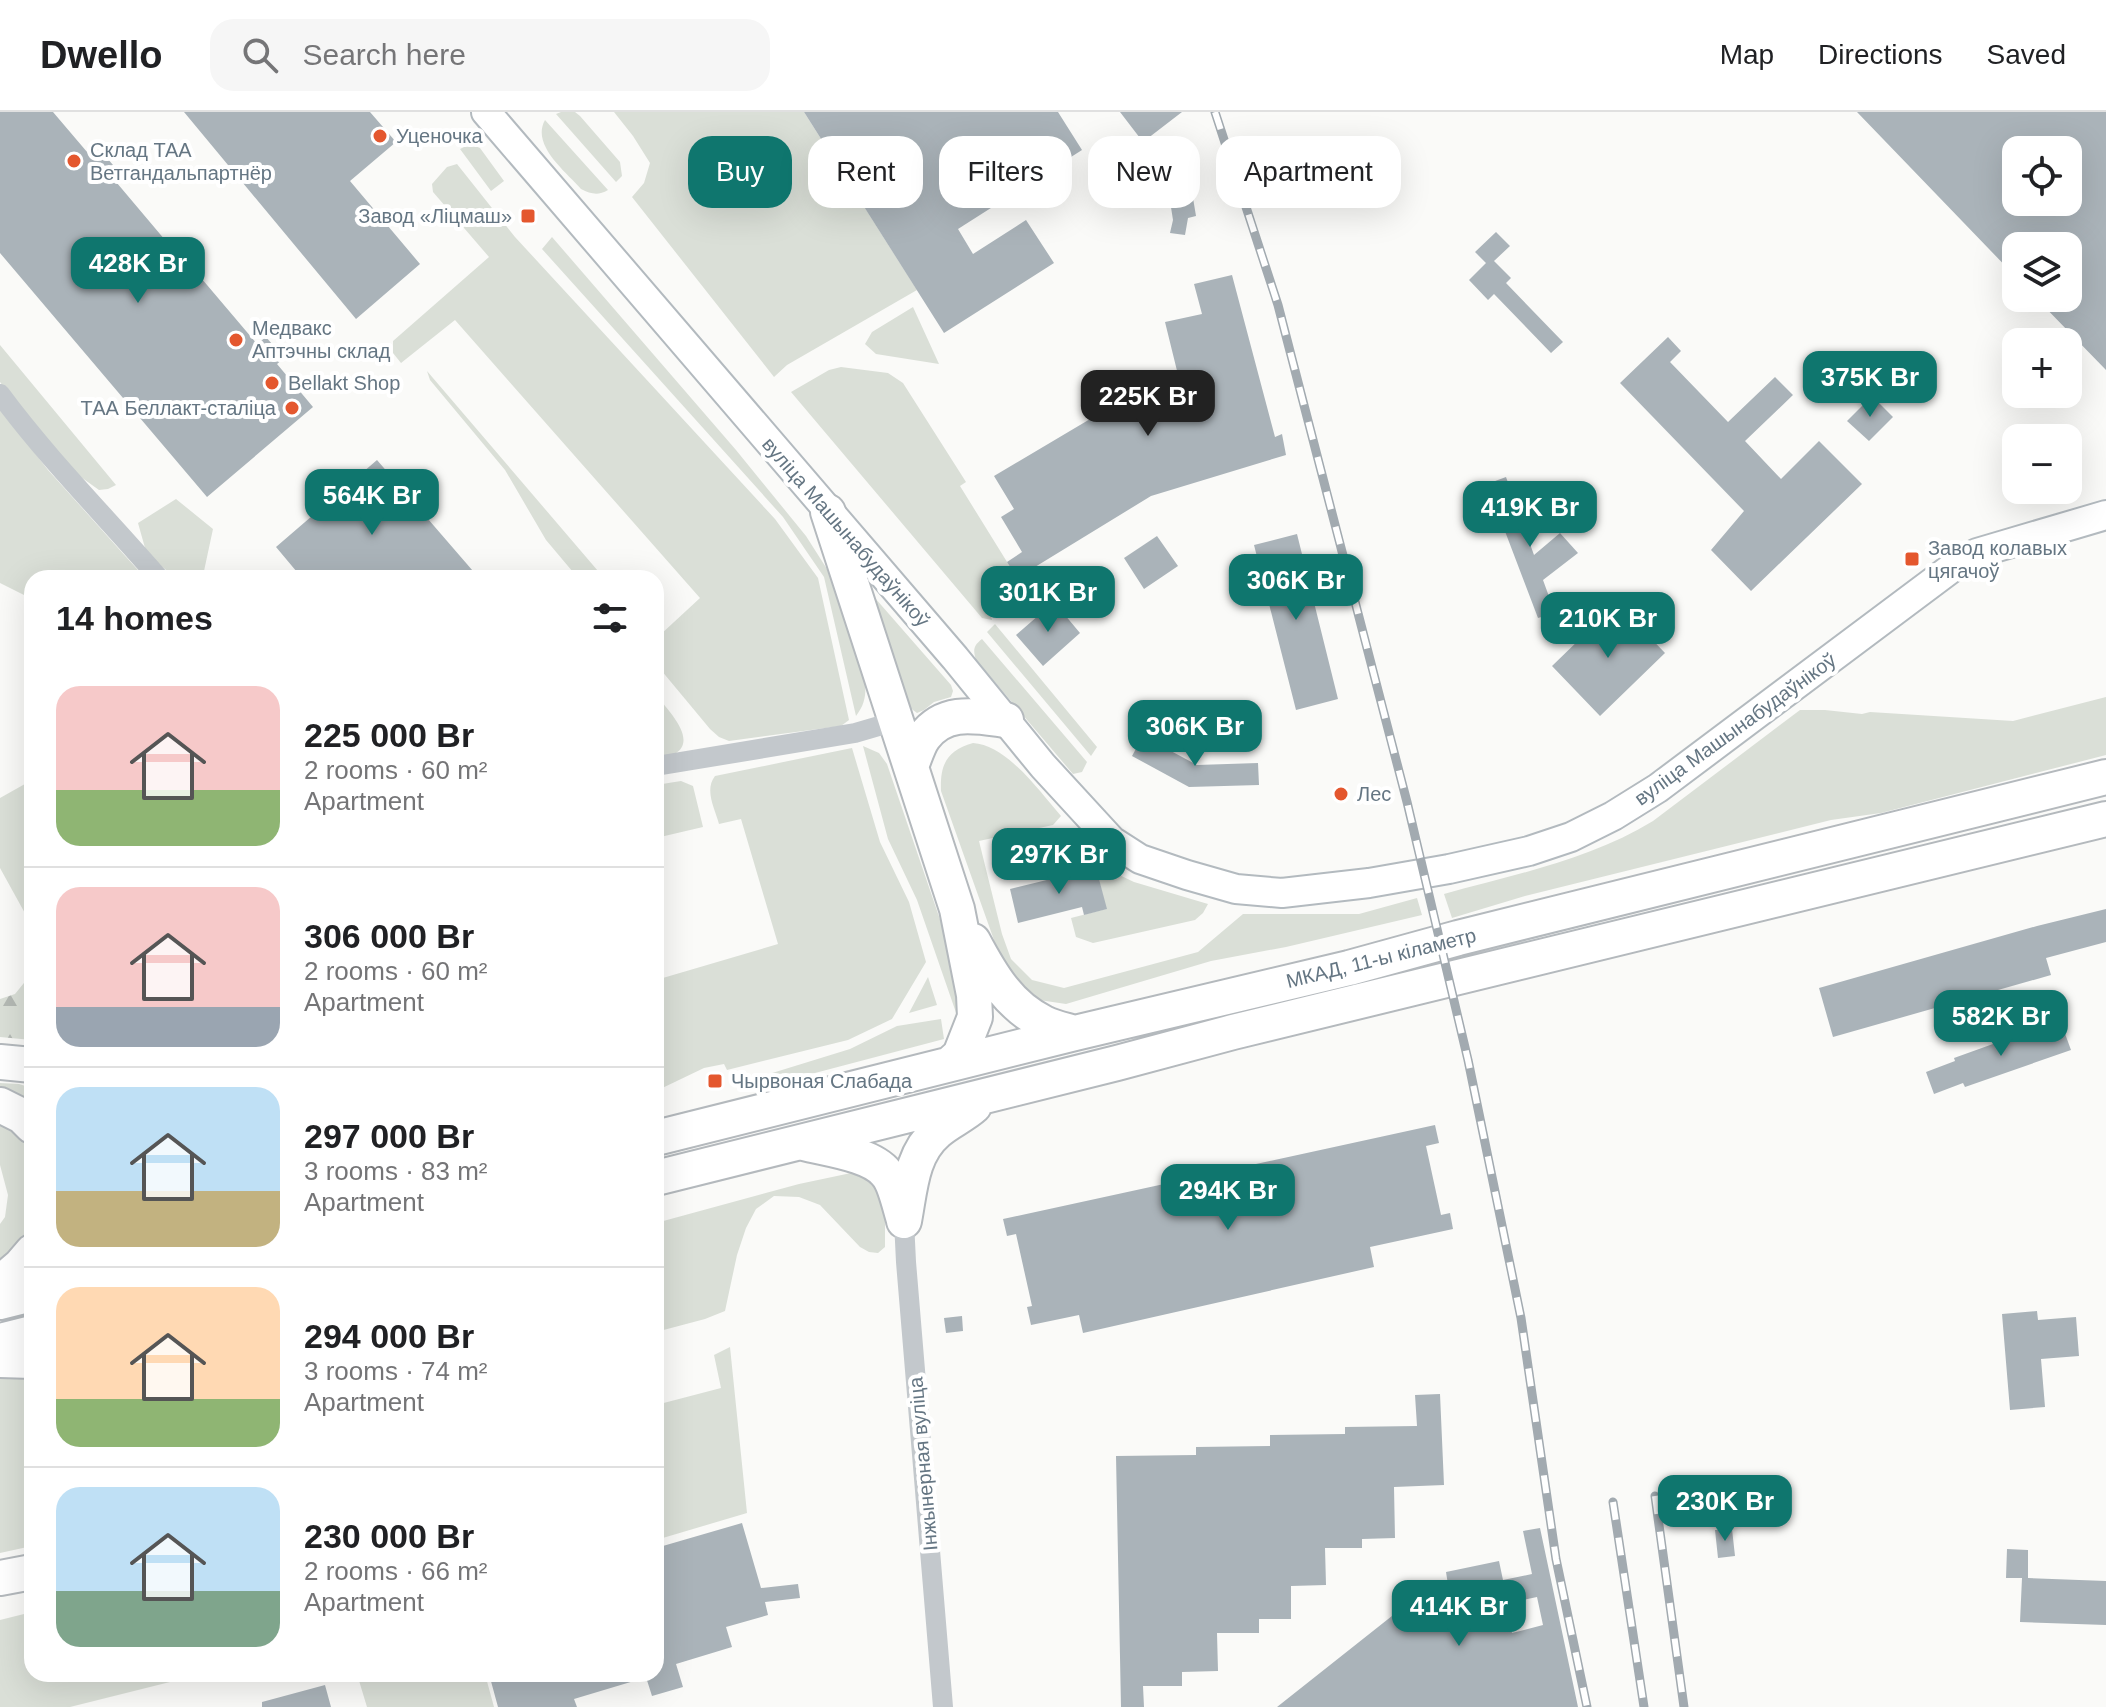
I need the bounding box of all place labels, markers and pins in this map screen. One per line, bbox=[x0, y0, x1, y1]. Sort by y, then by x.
place label: Уценочка bbox=[396, 125, 483, 147]
marker: Уценочка bbox=[371, 127, 389, 145]
place label: Склад ТАА Ветгандальпартнёр bbox=[90, 139, 272, 184]
marker: Склад ТАА Ветгандальпартнёр bbox=[65, 152, 83, 170]
place label: Завод «Ліцмаш» bbox=[358, 205, 512, 227]
marker: Завод «Ліцмаш» bbox=[519, 207, 537, 225]
pin: 428K Br bbox=[64, 237, 212, 305]
place label: Медвакс Аптэчны склад bbox=[252, 317, 391, 362]
marker: Медвакс Аптэчны склад bbox=[227, 331, 245, 349]
pin: 375K Br bbox=[1796, 351, 1944, 419]
pin: 225K Br bbox=[1074, 370, 1222, 438]
place label: Bellakt Shop bbox=[288, 372, 400, 394]
marker: Bellakt Shop bbox=[263, 374, 281, 392]
place label: ТАА Беллакт-сталіца bbox=[81, 397, 277, 419]
marker: ТАА Беллакт-сталіца bbox=[283, 399, 301, 417]
pin: 564K Br bbox=[298, 469, 446, 537]
pin: 419K Br bbox=[1456, 481, 1604, 549]
place label: Завод колавых цягачоў bbox=[1928, 537, 2067, 582]
marker: Завод колавых цягачоў bbox=[1903, 550, 1921, 568]
pin: 306K Br bbox=[1222, 554, 1370, 622]
pin: 301K Br bbox=[974, 566, 1122, 634]
pin: 210K Br bbox=[1534, 592, 1682, 660]
pin: 306K Br bbox=[1121, 700, 1269, 768]
place label: Лес bbox=[1357, 783, 1391, 805]
marker: Лес bbox=[1332, 785, 1350, 803]
pin: 297K Br bbox=[985, 828, 1133, 896]
pin: 582K Br bbox=[1927, 990, 2075, 1058]
place label: Чырвоная Слабада bbox=[731, 1070, 913, 1092]
marker: Чырвоная Слабада bbox=[706, 1072, 724, 1090]
pin: 294K Br bbox=[1154, 1164, 1302, 1232]
pin: 230K Br bbox=[1651, 1475, 1799, 1543]
pin: 414K Br bbox=[1385, 1580, 1533, 1648]

